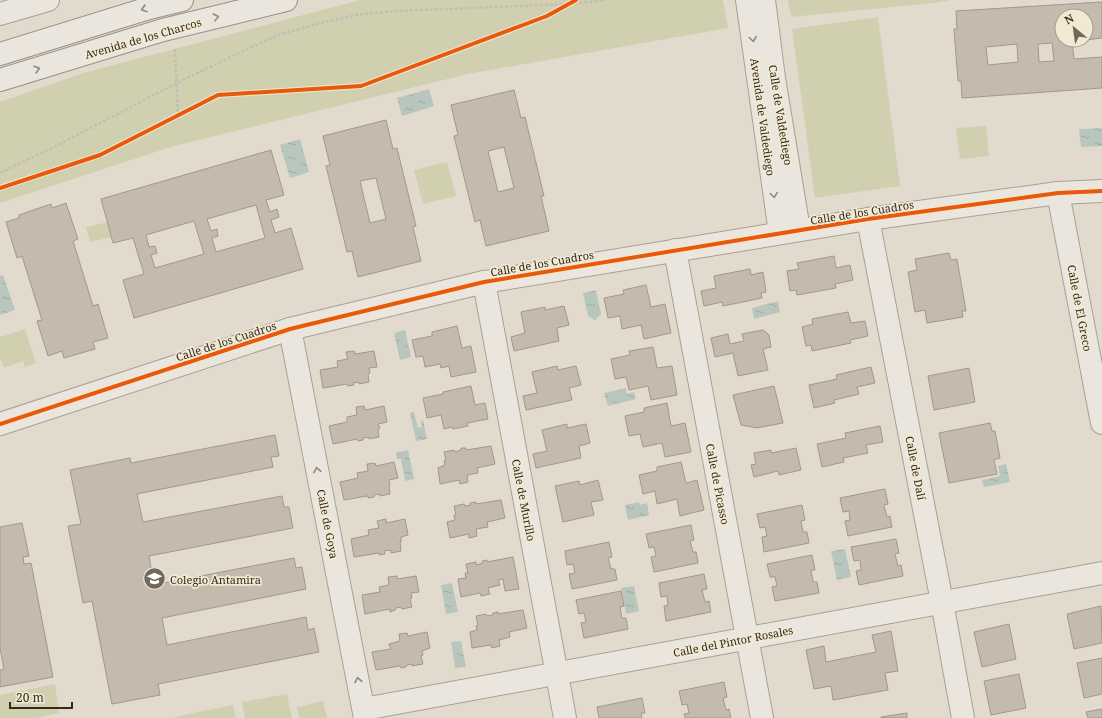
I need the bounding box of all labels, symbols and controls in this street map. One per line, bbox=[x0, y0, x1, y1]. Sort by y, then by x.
one-way arrow bbox=[141, 4, 148, 13]
north arrow bbox=[1054, 8, 1094, 48]
text: N bbox=[1061, 10, 1077, 27]
street label: Avenida de los Charcos bbox=[83, 14, 203, 62]
one-way arrow bbox=[213, 14, 219, 22]
one-way arrow bbox=[748, 36, 757, 42]
street label: Avenida de Valdediego bbox=[747, 57, 779, 177]
street label: Calle de Valdediego bbox=[766, 64, 796, 166]
one-way arrow bbox=[34, 65, 41, 74]
one-way arrow bbox=[769, 192, 778, 198]
street label: Calle de los Cuadros bbox=[809, 196, 915, 228]
street label: Calle de los Cuadros bbox=[489, 247, 595, 279]
street label: Calle de El Greco bbox=[1064, 263, 1096, 353]
street label: Calle de los Cuadros bbox=[174, 318, 278, 364]
street label: Calle de Dalí bbox=[902, 435, 930, 502]
street label: Calle de Picasso bbox=[703, 442, 733, 526]
street label: Calle de Murillo bbox=[509, 458, 539, 542]
one-way arrow bbox=[314, 466, 322, 473]
street label: Calle de Goya bbox=[314, 488, 342, 560]
school or university icon: Colegio Antamira bbox=[141, 566, 167, 592]
place label: Colegio Antamira bbox=[170, 572, 261, 587]
street label: Calle del Pintor Rosales bbox=[672, 622, 794, 660]
one-way arrow bbox=[354, 677, 363, 683]
scale bar bbox=[10, 684, 72, 710]
text: 20 m bbox=[16, 689, 44, 706]

